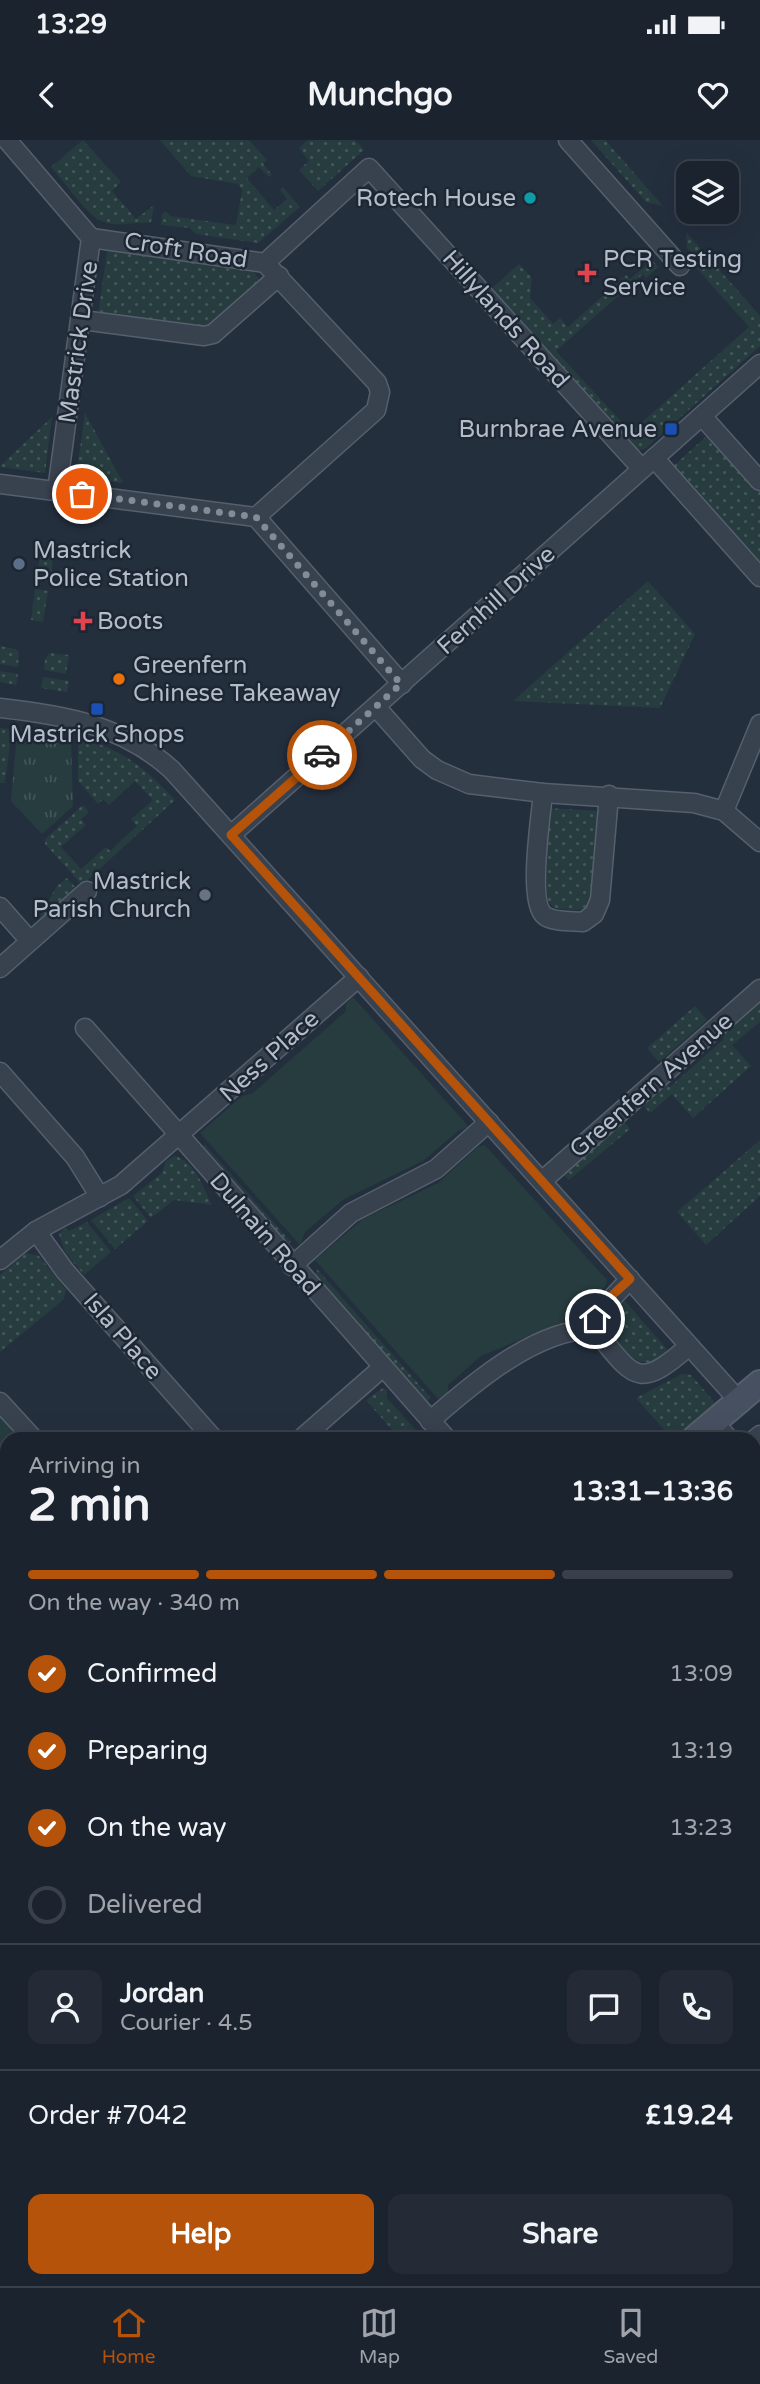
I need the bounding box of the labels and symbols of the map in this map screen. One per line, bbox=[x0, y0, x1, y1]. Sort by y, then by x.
place label: Rotech House bbox=[356, 184, 516, 213]
marker: Rotech House bbox=[522, 190, 538, 206]
street label: Croft Road bbox=[122, 226, 250, 275]
street label: Hillylands Road bbox=[436, 244, 575, 394]
place label: PCR Testing Service bbox=[603, 245, 742, 302]
street label: Mastrick Drive bbox=[53, 259, 104, 425]
marker: PCR Testing Service bbox=[577, 263, 597, 283]
place label: Burnbrae Avenue bbox=[459, 415, 657, 444]
marker: Burnbrae Avenue bbox=[663, 421, 679, 437]
pin bbox=[52, 464, 112, 524]
place label: Mastrick Police Station bbox=[33, 536, 189, 593]
street label: Fernhill Drive bbox=[431, 540, 561, 661]
marker: Mastrick Police Station bbox=[11, 556, 27, 572]
place label: Boots bbox=[97, 607, 163, 636]
marker: Boots bbox=[75, 613, 91, 629]
place label: Greenfern Chinese Takeaway bbox=[133, 651, 341, 708]
marker: Greenfern Chinese Takeaway bbox=[111, 671, 127, 687]
marker: Mastrick Shops bbox=[89, 701, 105, 717]
place label: Mastrick Shops bbox=[9, 720, 185, 749]
courier bbox=[287, 720, 357, 790]
place label: Mastrick Parish Church bbox=[32, 867, 191, 924]
marker: Mastrick Parish Church bbox=[197, 887, 213, 903]
street label: Ness Place bbox=[214, 1004, 325, 1108]
street label: Greenfern Avenue bbox=[564, 1007, 739, 1164]
street label: Dulnain Road bbox=[203, 1167, 326, 1302]
street label: Isla Place bbox=[77, 1287, 168, 1386]
pin bbox=[565, 1289, 625, 1349]

